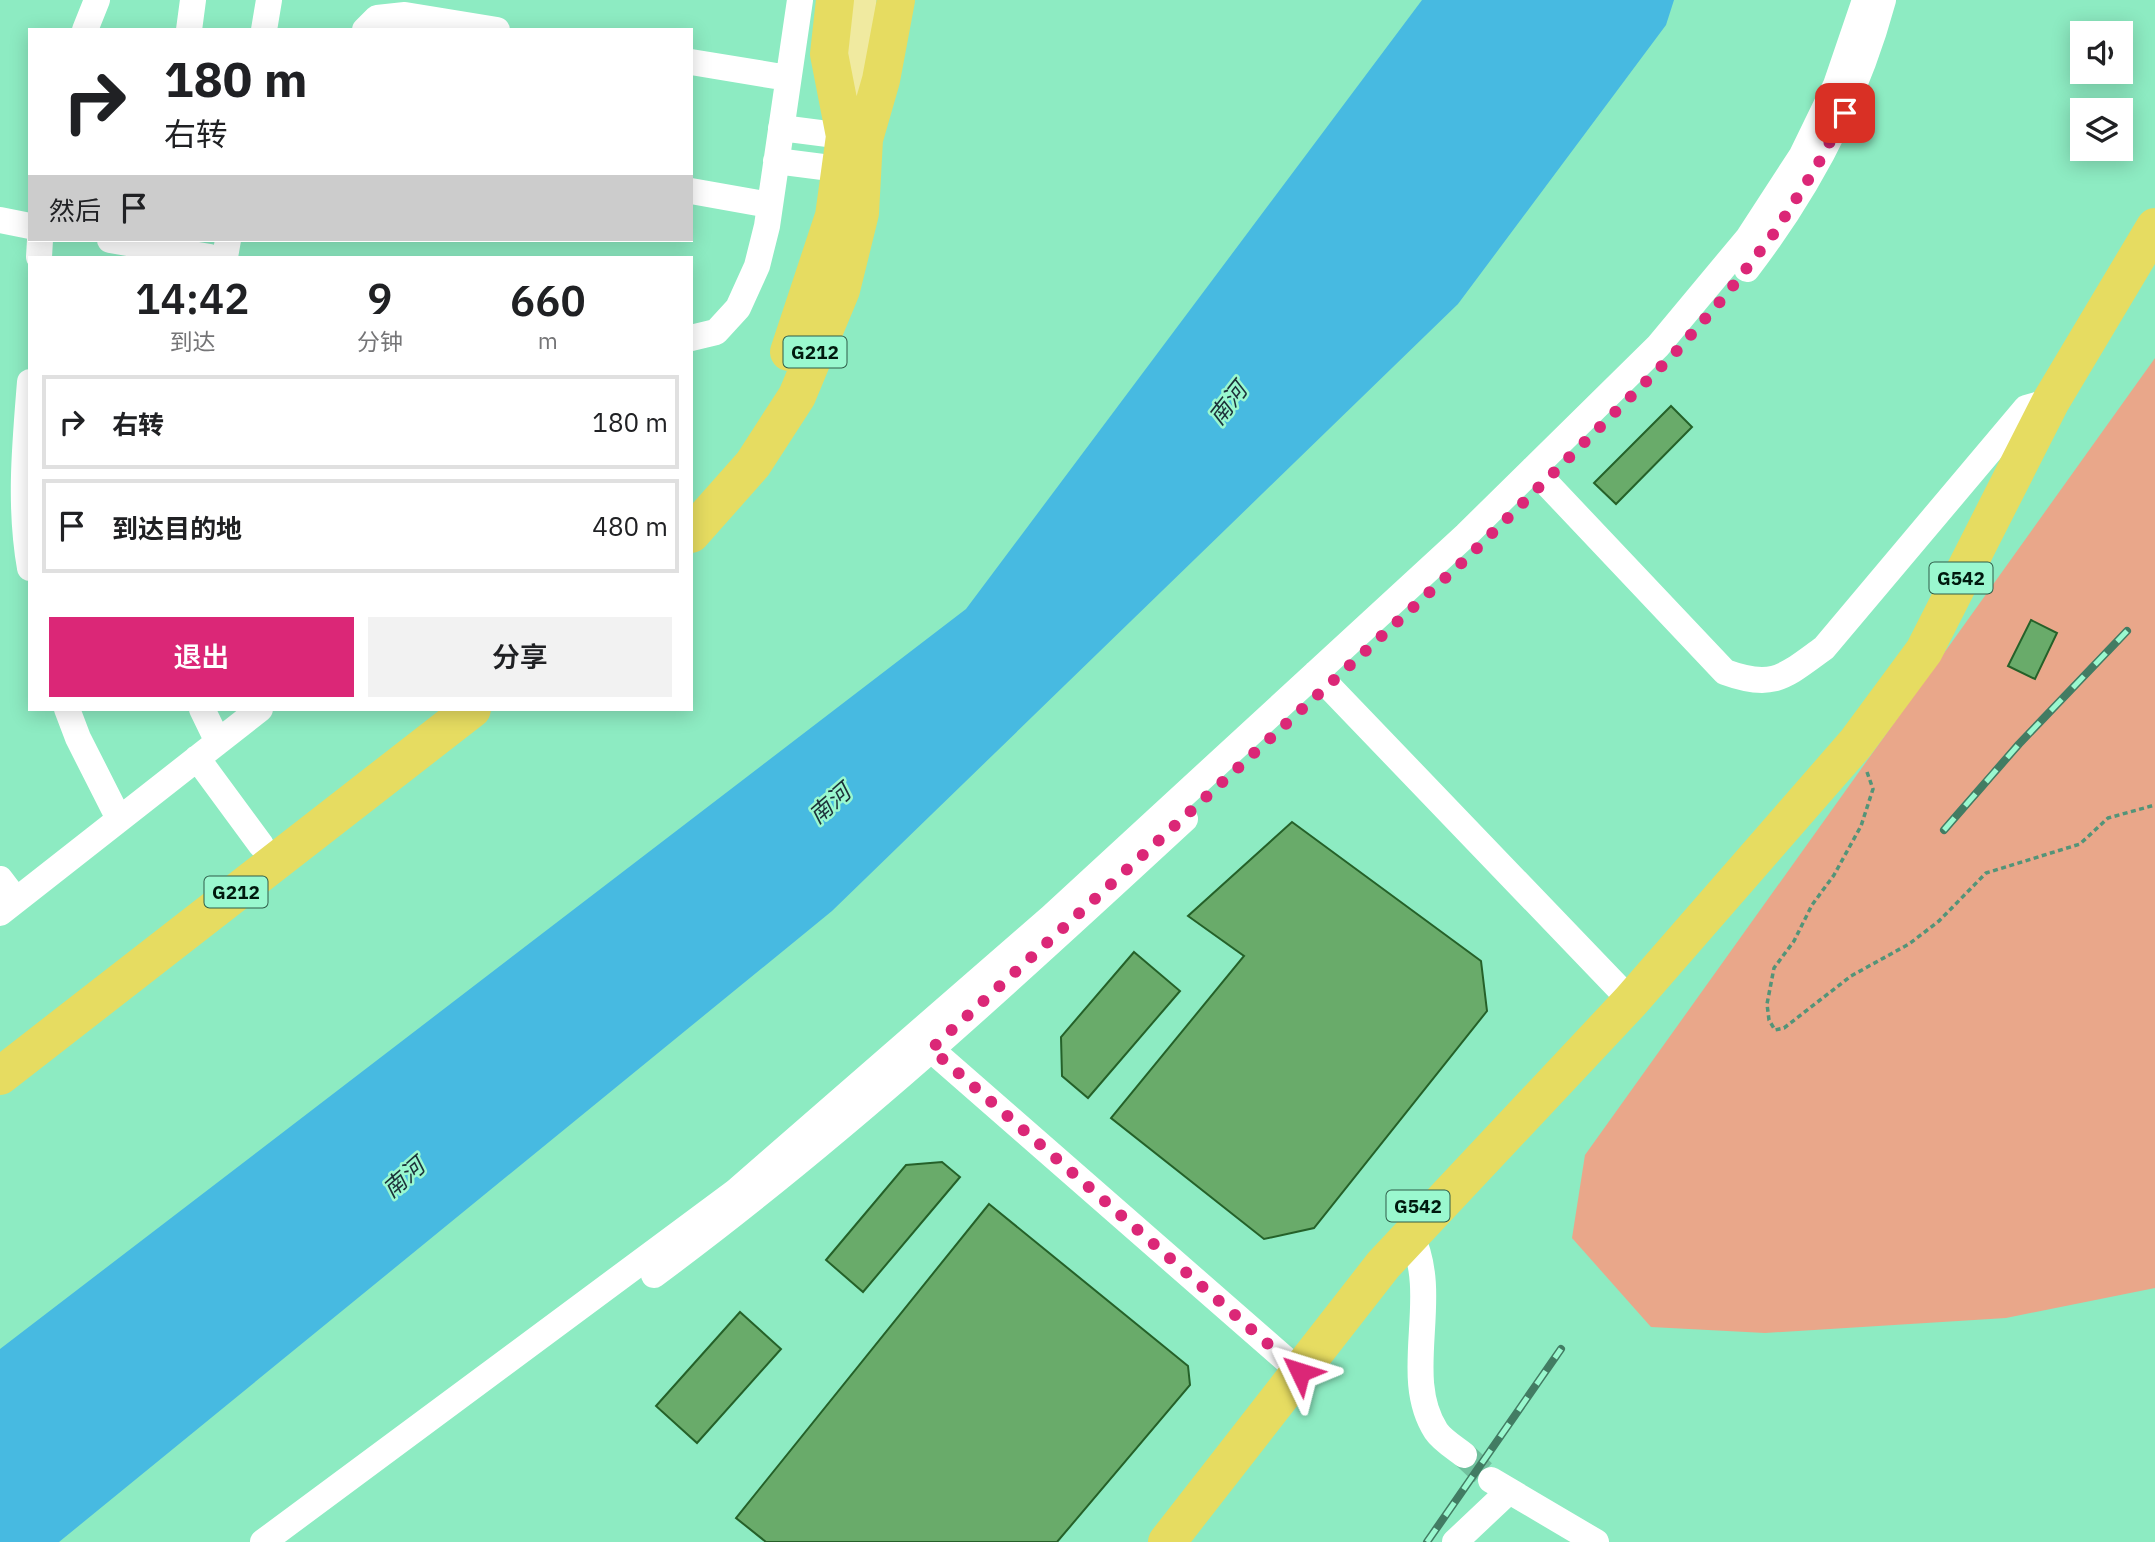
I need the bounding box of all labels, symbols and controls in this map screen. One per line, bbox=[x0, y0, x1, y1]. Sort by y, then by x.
map controls bbox=[2070, 21, 2133, 161]
button: sound bbox=[2070, 21, 2133, 84]
text: 180 m bbox=[164, 47, 308, 110]
icon: right bbox=[49, 56, 140, 147]
pin bbox=[1815, 83, 1875, 143]
icon: arrive bbox=[1826, 94, 1864, 132]
button: layers bbox=[2070, 98, 2133, 161]
text: 右转 bbox=[164, 113, 228, 155]
icon: arrive bbox=[115, 189, 153, 227]
text: 然后 bbox=[49, 193, 101, 227]
text: 14:42 bbox=[135, 271, 250, 326]
text: 9 bbox=[367, 271, 392, 326]
text: 660 bbox=[510, 273, 586, 328]
text: m bbox=[538, 325, 558, 355]
text: 到达 bbox=[169, 326, 215, 356]
text: 分钟 bbox=[357, 326, 403, 356]
road number: G212 bbox=[784, 336, 846, 368]
water label: 南河 bbox=[1201, 372, 1255, 430]
icon: right bbox=[53, 403, 91, 441]
text: 180 m bbox=[592, 405, 668, 439]
text: 右转 bbox=[112, 407, 164, 441]
icon: arrive bbox=[53, 507, 91, 545]
text: 480 m bbox=[592, 509, 668, 543]
text: 到达目的地 bbox=[112, 511, 242, 545]
road number: G542 bbox=[1930, 562, 1993, 594]
button: 退出 bbox=[49, 617, 354, 697]
button: 分享 bbox=[368, 617, 672, 697]
water label: 南河 bbox=[802, 774, 859, 829]
road number: G212 bbox=[204, 876, 268, 908]
water label: 南河 bbox=[376, 1148, 433, 1203]
road number: G542 bbox=[1386, 1190, 1450, 1222]
position arrow bbox=[1263, 1335, 1337, 1409]

